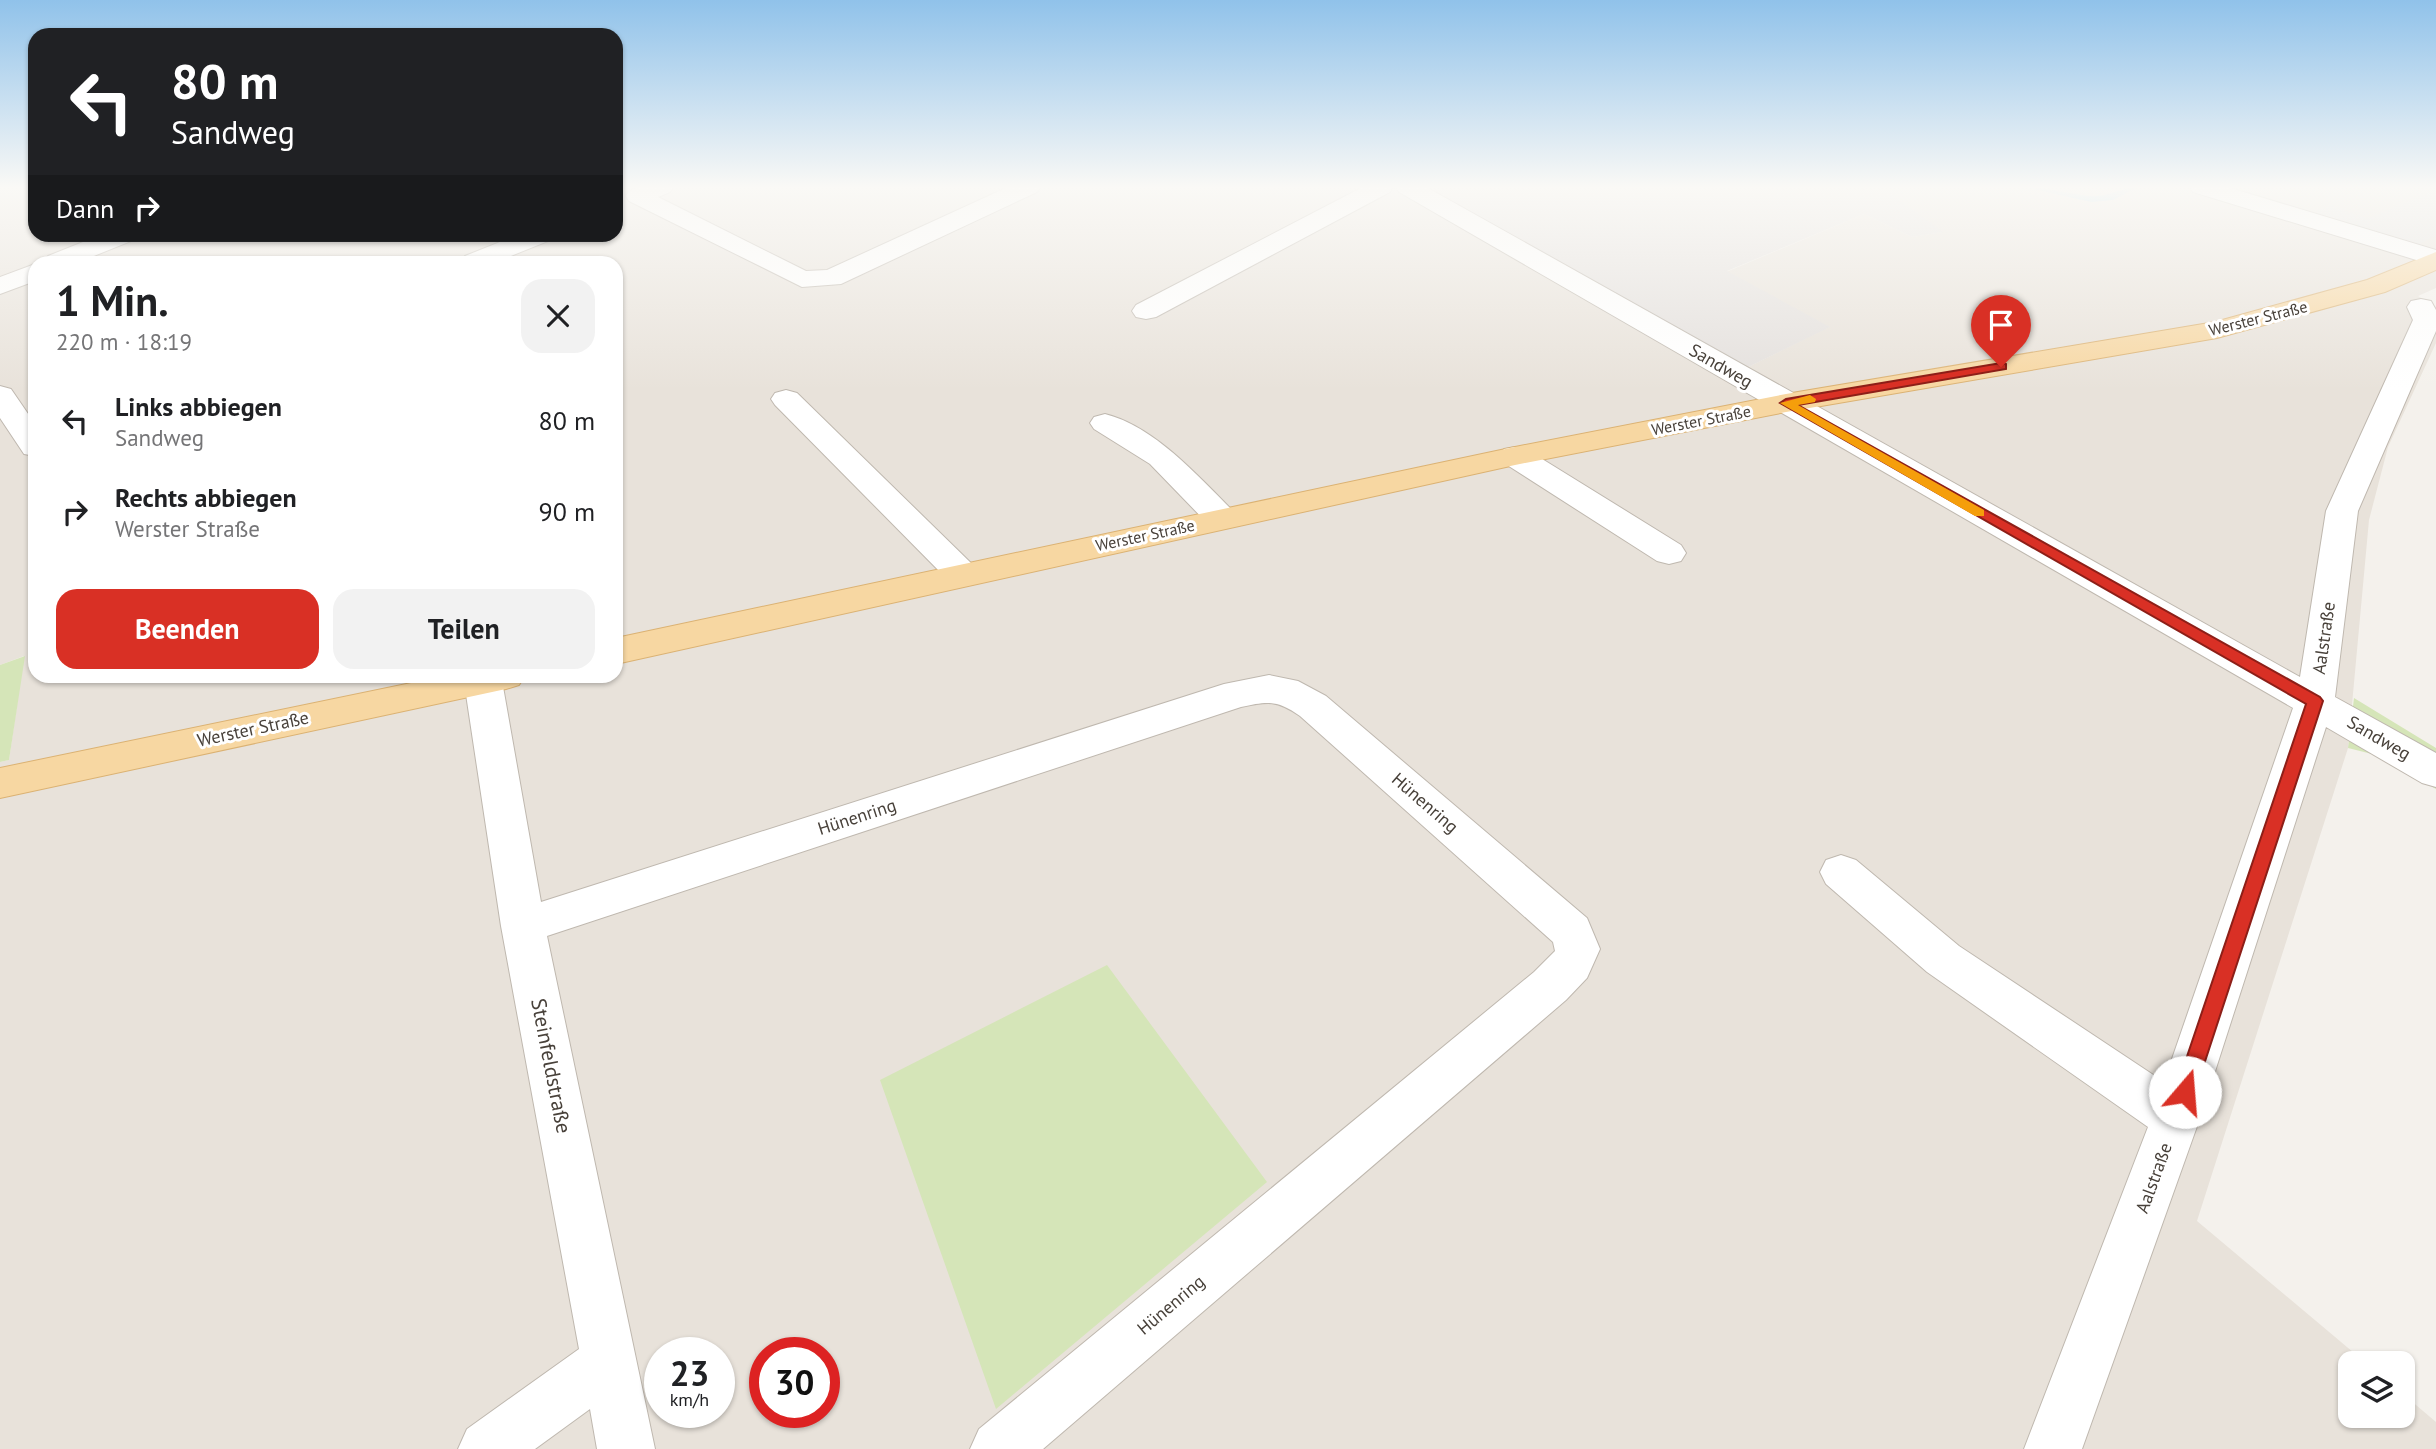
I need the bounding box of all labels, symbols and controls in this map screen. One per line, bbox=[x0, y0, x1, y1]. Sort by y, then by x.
text: 80 m bbox=[171, 49, 278, 113]
icon: left bbox=[56, 56, 147, 147]
text: Sandweg bbox=[171, 111, 295, 153]
icon: right bbox=[128, 189, 166, 227]
text: Dann bbox=[56, 192, 114, 225]
text: 1 Min. bbox=[56, 273, 169, 328]
button: close bbox=[521, 279, 595, 353]
pin bbox=[1971, 295, 2031, 367]
street label: Werster Straße bbox=[2207, 296, 2309, 340]
icon: arrive bbox=[1982, 306, 2020, 344]
text: 220 m · 18:19 bbox=[56, 327, 192, 356]
street label: Sandweg bbox=[1685, 338, 1757, 393]
text: Links abbiegen bbox=[115, 390, 282, 423]
street label: Werster Straße bbox=[1650, 401, 1752, 439]
icon: left bbox=[56, 402, 94, 440]
text: 80 m bbox=[539, 404, 595, 437]
text: Sandweg bbox=[115, 423, 204, 452]
text: Rechts abbiegen bbox=[115, 481, 297, 514]
icon: right bbox=[56, 493, 94, 531]
text: 90 m bbox=[539, 495, 595, 528]
text: Werster Straße bbox=[115, 514, 260, 543]
street label: Werster Straße bbox=[1094, 515, 1196, 555]
button: Beenden bbox=[56, 589, 319, 669]
button: Teilen bbox=[333, 589, 595, 669]
street label: Aalstraße bbox=[2307, 600, 2340, 676]
street label: Werster Straße bbox=[195, 705, 311, 752]
street label: Sandweg bbox=[2343, 710, 2415, 765]
street label: Hünenring bbox=[1387, 767, 1463, 838]
street label: Hünenring bbox=[815, 793, 899, 840]
street label: Steinfeldstraße bbox=[525, 996, 578, 1136]
position arrow bbox=[2148, 1055, 2222, 1129]
street label: Aalstraße bbox=[2130, 1139, 2177, 1216]
street label: Hünenring bbox=[1132, 1270, 1209, 1339]
speed limit sign: 30 bbox=[749, 1337, 840, 1428]
text: 23 bbox=[670, 1350, 709, 1396]
map controls bbox=[2338, 1351, 2415, 1428]
button: layers bbox=[2338, 1351, 2415, 1428]
text: km/h bbox=[670, 1388, 709, 1411]

